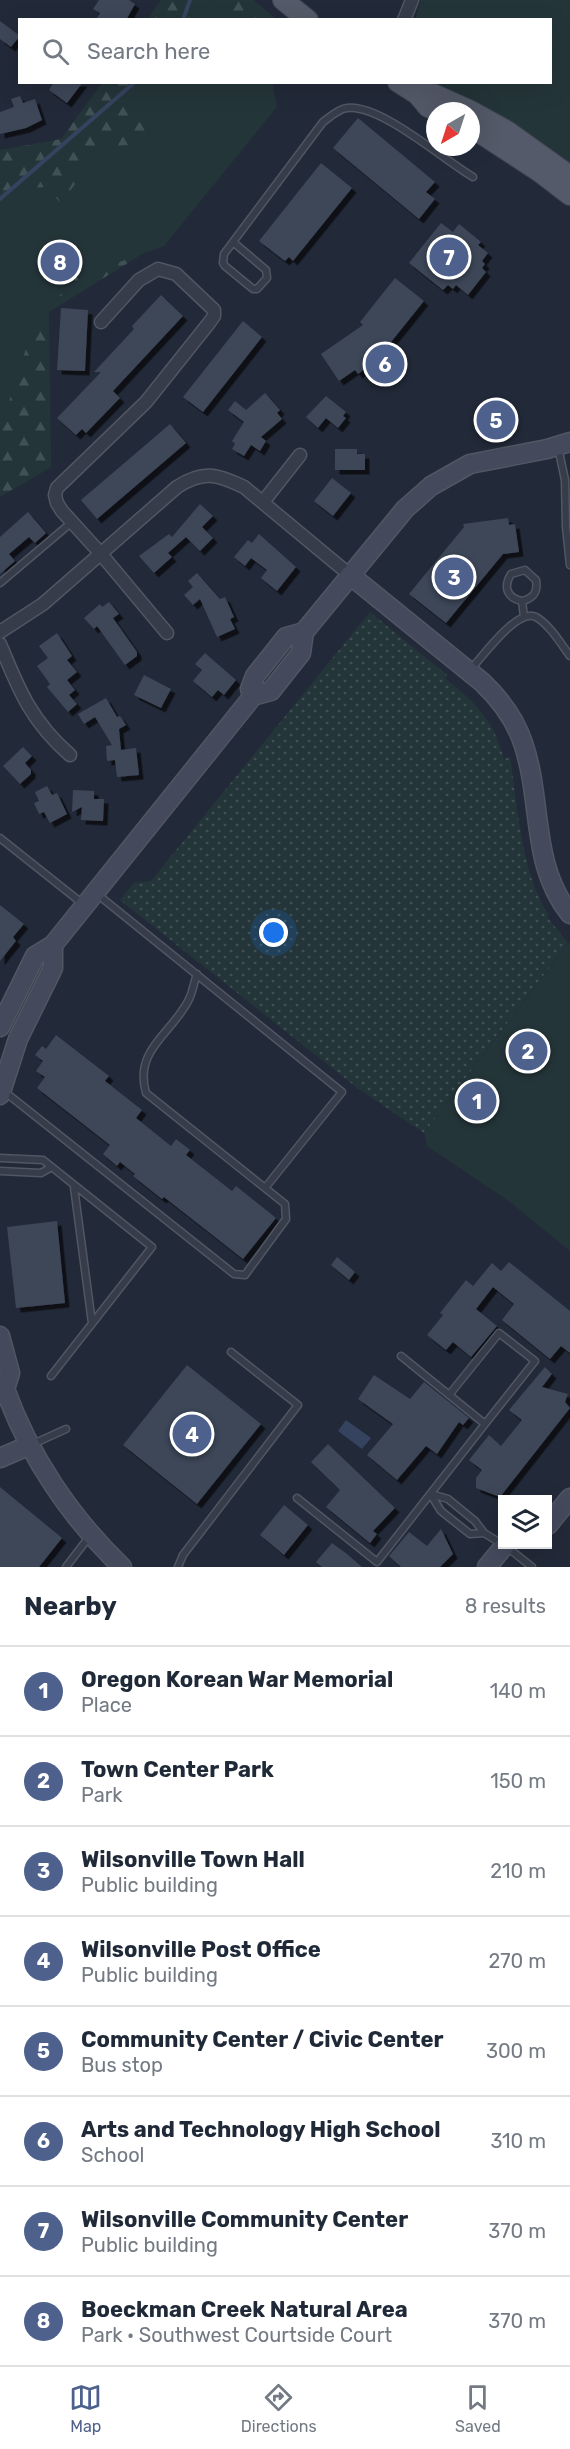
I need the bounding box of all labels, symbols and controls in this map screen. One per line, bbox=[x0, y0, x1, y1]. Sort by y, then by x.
search box bbox=[18, 18, 552, 84]
icon: search bbox=[39, 35, 72, 68]
text: Search here bbox=[87, 38, 210, 65]
north arrow bbox=[426, 102, 480, 156]
pin: 7 bbox=[430, 234, 468, 280]
pin: 8 bbox=[40, 240, 80, 284]
pin: 6 bbox=[366, 342, 404, 386]
pin: 5 bbox=[476, 398, 516, 442]
pin: 3 bbox=[434, 554, 474, 600]
your location bbox=[259, 918, 288, 947]
pin: 2 bbox=[508, 1028, 548, 1074]
pin: 1 bbox=[458, 1078, 496, 1124]
pin: 4 bbox=[172, 1412, 212, 1456]
map controls bbox=[498, 1495, 552, 1549]
button: layers bbox=[498, 1495, 552, 1549]
text: Nearby bbox=[24, 1591, 117, 1622]
text: 8 results bbox=[465, 1594, 546, 1618]
text: Oregon Korean War Memorial bbox=[81, 1666, 393, 1693]
text: 1 bbox=[39, 1679, 48, 1703]
text: 140 m bbox=[490, 1679, 546, 1703]
text: Place bbox=[81, 1693, 132, 1717]
text: Town Center Park bbox=[81, 1756, 274, 1783]
text: 2 bbox=[37, 1769, 50, 1793]
text: 150 m bbox=[490, 1769, 546, 1793]
text: Park bbox=[81, 1783, 123, 1807]
text: Wilsonville Town Hall bbox=[81, 1846, 305, 1873]
text: 3 bbox=[37, 1859, 50, 1883]
text: 210 m bbox=[490, 1859, 546, 1883]
text: Public building bbox=[81, 1873, 218, 1897]
text: Wilsonville Post Office bbox=[81, 1936, 321, 1963]
text: 4 bbox=[37, 1949, 50, 1973]
text: 270 m bbox=[489, 1949, 546, 1973]
text: Public building bbox=[81, 1963, 218, 1987]
text: Community Center / Civic Center bbox=[81, 2026, 443, 2053]
text: 5 bbox=[37, 2039, 50, 2063]
text: 300 m bbox=[486, 2039, 546, 2063]
text: Bus stop bbox=[81, 2053, 163, 2077]
text: Arts and Technology High School bbox=[81, 2116, 441, 2143]
text: 6 bbox=[37, 2129, 50, 2153]
text: 310 m bbox=[490, 2129, 546, 2153]
text: School bbox=[81, 2143, 144, 2167]
text: Wilsonville Community Center bbox=[81, 2206, 408, 2233]
text: 7 bbox=[38, 2219, 49, 2243]
text: 370 m bbox=[488, 2219, 546, 2243]
text: Public building bbox=[81, 2233, 218, 2257]
text: Boeckman Creek Natural Area bbox=[81, 2296, 408, 2323]
text: 8 bbox=[37, 2309, 50, 2333]
text: 370 m bbox=[488, 2309, 546, 2333]
text: Park · Southwest Courtside Court bbox=[81, 2323, 392, 2347]
tab: Map bbox=[69, 2381, 102, 2436]
tab: Directions bbox=[241, 2381, 317, 2436]
tab: Saved bbox=[455, 2381, 501, 2436]

